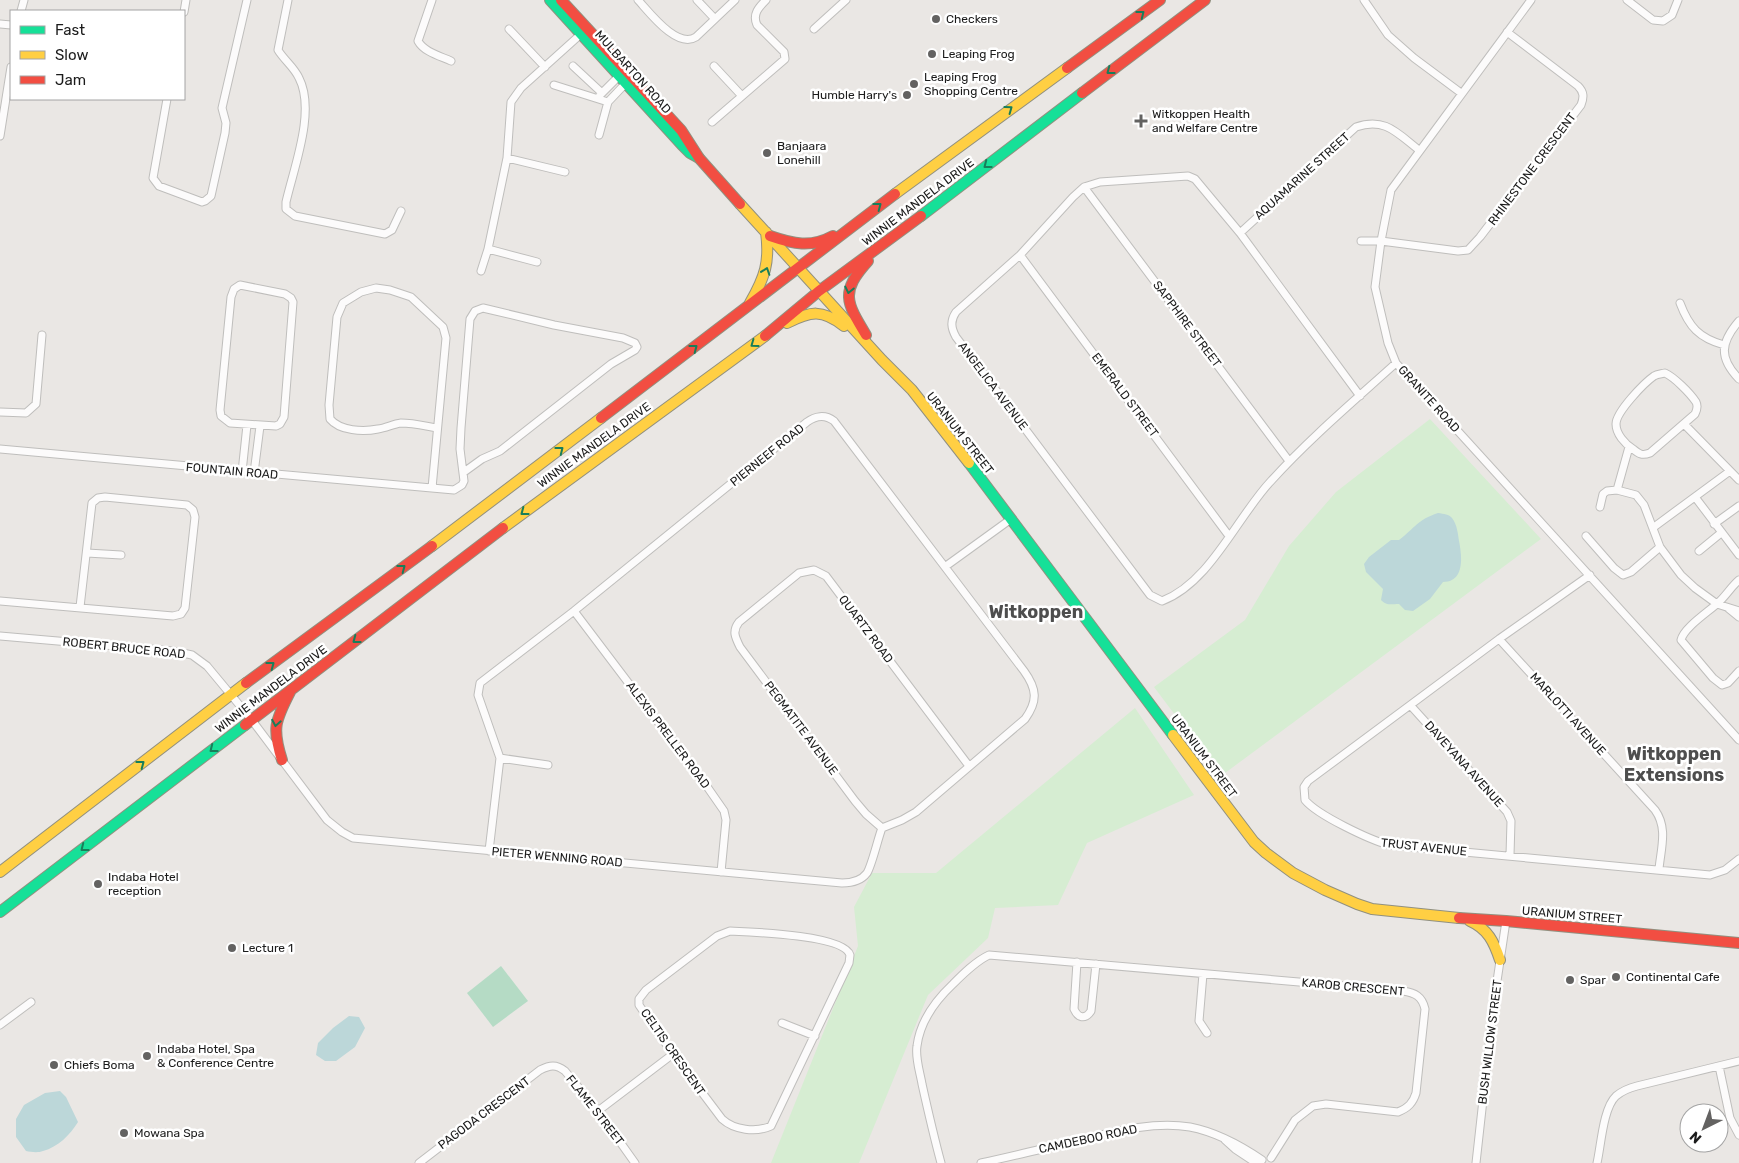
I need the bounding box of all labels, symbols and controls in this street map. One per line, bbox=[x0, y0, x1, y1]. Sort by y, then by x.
legend bbox=[10, 10, 185, 100]
place label: Checkers bbox=[946, 12, 998, 26]
one-way arrow bbox=[1135, 12, 1144, 20]
marker: Checkers bbox=[930, 13, 942, 25]
text: Fast bbox=[55, 21, 85, 39]
street label: MULBARTON ROAD bbox=[592, 28, 674, 116]
text: Slow bbox=[55, 46, 88, 64]
place label: Leaping Frog bbox=[942, 47, 1015, 61]
marker: Leaping Frog bbox=[926, 48, 938, 60]
one-way arrow bbox=[1107, 66, 1116, 74]
place label: Leaping Frog Shopping Centre bbox=[924, 70, 1018, 98]
text: Jam bbox=[55, 71, 86, 89]
marker: Leaping Frog Shopping Centre bbox=[908, 78, 920, 90]
place label: Humble Harry's bbox=[811, 88, 897, 102]
marker: Humble Harry's bbox=[901, 89, 913, 101]
one-way arrow bbox=[1003, 106, 1013, 115]
place label: Witkoppen Health and Welfare Centre bbox=[1152, 107, 1258, 135]
street label: RHINESTONE CRESCENT bbox=[1485, 110, 1579, 228]
marker: Witkoppen Health and Welfare Centre bbox=[1134, 114, 1148, 128]
street label: AQUAMARINE STREET bbox=[1252, 130, 1353, 222]
place label: Banjaara Lonehill bbox=[777, 139, 826, 167]
marker: Banjaara Lonehill bbox=[761, 147, 773, 159]
street label: WINNIE MANDELA DRIVE bbox=[859, 155, 977, 249]
one-way arrow bbox=[984, 159, 993, 167]
one-way arrow bbox=[872, 203, 882, 212]
one-way arrow bbox=[760, 267, 770, 276]
street label: SAPPHIRE STREET bbox=[1150, 278, 1224, 370]
one-way arrow bbox=[845, 286, 855, 294]
one-way arrow bbox=[751, 338, 760, 346]
street label: ANGELICA AVENUE bbox=[955, 339, 1031, 433]
one-way arrow bbox=[688, 345, 697, 353]
street label: EMERALD STREET bbox=[1089, 350, 1161, 440]
street label: GRANITE ROAD bbox=[1395, 363, 1463, 435]
street label: URANIUM STREET bbox=[924, 389, 996, 477]
street label: WINNIE MANDELA DRIVE bbox=[535, 399, 653, 491]
street label: PIERNEEF ROAD bbox=[727, 421, 807, 489]
one-way arrow bbox=[554, 447, 564, 456]
street label: FOUNTAIN ROAD bbox=[185, 460, 279, 482]
one-way arrow bbox=[520, 506, 530, 515]
one-way arrow bbox=[396, 566, 405, 574]
street label: QUARTZ ROAD bbox=[836, 592, 896, 666]
district label: Witkoppen bbox=[989, 601, 1083, 623]
one-way arrow bbox=[352, 634, 361, 643]
street label: ROBERT BRUCE ROAD bbox=[62, 635, 186, 661]
street label: WINNIE MANDELA DRIVE bbox=[212, 642, 330, 736]
one-way arrow bbox=[265, 663, 274, 671]
street label: MARLOTTI AVENUE bbox=[1527, 670, 1609, 758]
street label: PEGMATITE AVENUE bbox=[761, 678, 841, 778]
street label: ALEXIS PRELLER ROAD bbox=[623, 679, 713, 791]
street label: URANIUM STREET bbox=[1168, 712, 1240, 800]
one-way arrow bbox=[272, 718, 282, 727]
street label: DAVEYANA AVENUE bbox=[1422, 718, 1506, 810]
one-way arrow bbox=[210, 743, 219, 751]
district label: Witkoppen Extensions bbox=[1624, 743, 1724, 786]
one-way arrow bbox=[135, 761, 145, 770]
street label: TRUST AVENUE bbox=[1380, 836, 1468, 858]
one-way arrow bbox=[81, 842, 90, 850]
street label: PIETER WENNING ROAD bbox=[491, 844, 623, 870]
place label: Indaba Hotel reception bbox=[108, 870, 179, 898]
marker: Indaba Hotel reception bbox=[92, 878, 104, 890]
street label: URANIUM STREET bbox=[1521, 904, 1623, 926]
place label: Lecture 1 bbox=[242, 941, 293, 955]
marker: Lecture 1 bbox=[226, 942, 238, 954]
place label: Continental Cafe bbox=[1626, 970, 1720, 984]
marker: Continental Cafe bbox=[1610, 971, 1622, 983]
place label: Spar bbox=[1580, 973, 1606, 987]
marker: Spar bbox=[1564, 974, 1576, 986]
street label: KAROB CRESCENT bbox=[1301, 976, 1405, 998]
street label: BUSH WILLOW STREET bbox=[1475, 979, 1505, 1105]
street label: CELTIS CRESCENT bbox=[638, 1006, 708, 1098]
place label: Indaba Hotel, Spa & Conference Centre bbox=[157, 1042, 274, 1070]
marker: Indaba Hotel, Spa & Conference Centre bbox=[141, 1050, 153, 1062]
place label: Chiefs Boma bbox=[64, 1058, 135, 1072]
marker: Chiefs Boma bbox=[48, 1059, 60, 1071]
street label: FLAME STREET bbox=[563, 1072, 627, 1148]
street label: PAGODA CRESCENT bbox=[435, 1074, 533, 1152]
north arrow bbox=[1679, 1103, 1729, 1153]
street label: CAMDEBOO ROAD bbox=[1037, 1122, 1139, 1156]
place label: Mowana Spa bbox=[134, 1126, 204, 1140]
marker: Mowana Spa bbox=[118, 1127, 130, 1139]
text: N bbox=[1686, 1128, 1705, 1147]

